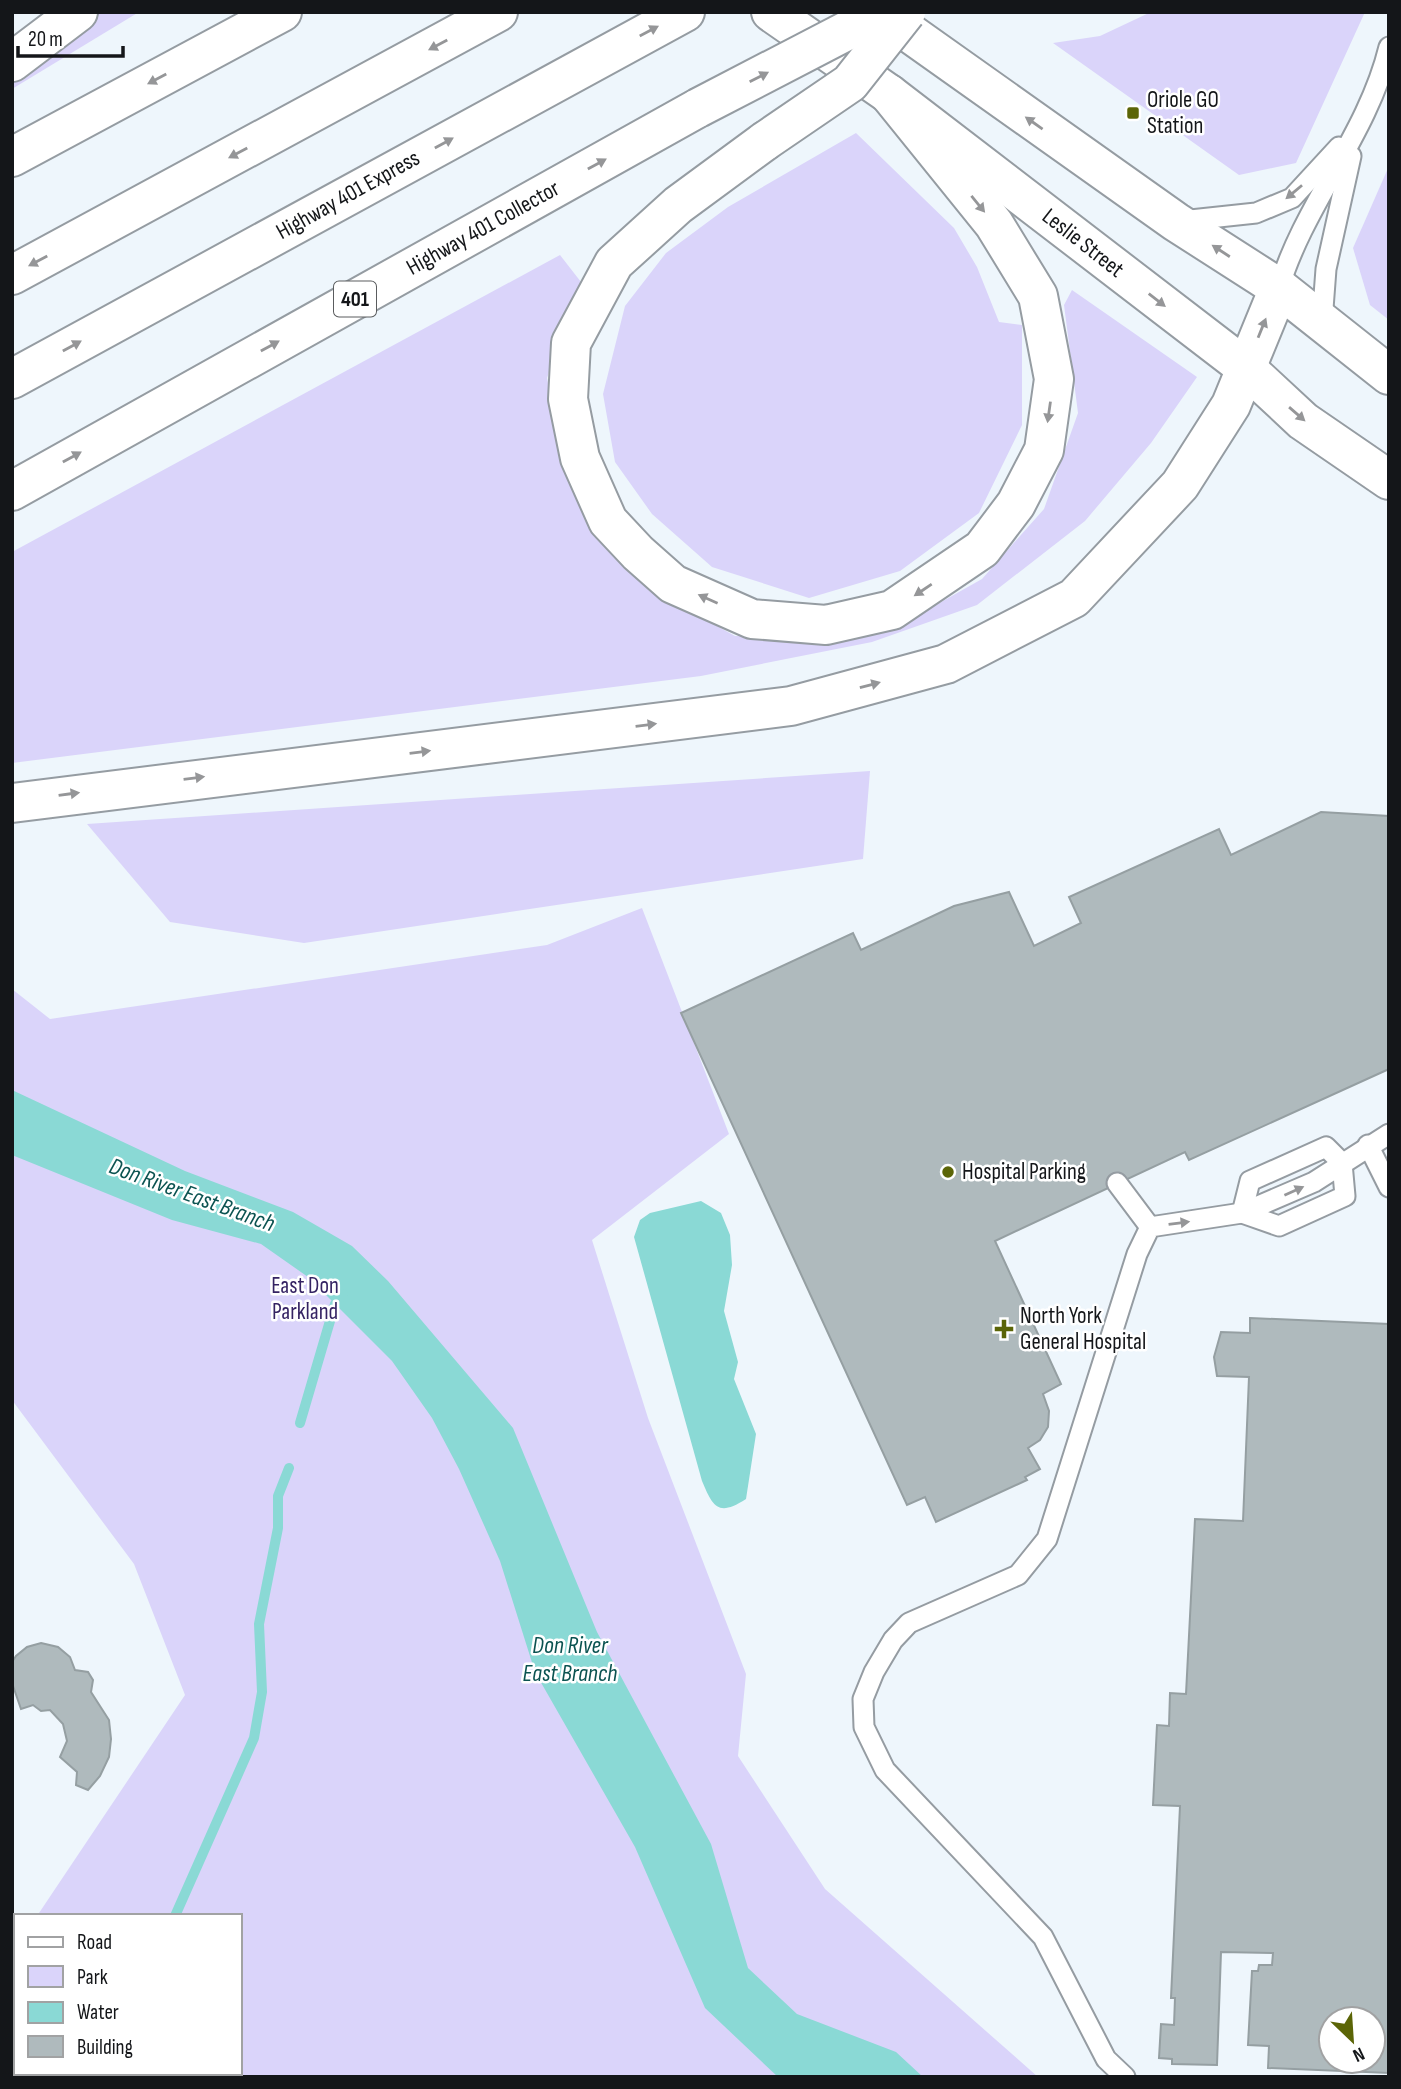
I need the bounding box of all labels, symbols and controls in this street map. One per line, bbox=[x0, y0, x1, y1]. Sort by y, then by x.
scale bar bbox=[18, 14, 122, 58]
one-way arrow bbox=[639, 25, 659, 37]
text: 20 m bbox=[28, 27, 63, 52]
one-way arrow bbox=[428, 39, 448, 51]
one-way arrow bbox=[749, 71, 769, 82]
one-way arrow bbox=[147, 74, 167, 85]
place label: Oriole GO Station bbox=[1147, 86, 1219, 140]
marker: Oriole GO Station bbox=[1125, 105, 1141, 121]
one-way arrow bbox=[1025, 116, 1043, 130]
one-way arrow bbox=[434, 137, 453, 149]
street label: Highway 401 Express bbox=[271, 144, 425, 246]
one-way arrow bbox=[228, 147, 248, 159]
one-way arrow bbox=[588, 158, 607, 170]
street label: Highway 401 Collector bbox=[402, 174, 565, 282]
one-way arrow bbox=[1286, 185, 1304, 200]
one-way arrow bbox=[971, 195, 986, 213]
street label: Leslie Street bbox=[1036, 202, 1130, 284]
one-way arrow bbox=[1212, 245, 1231, 258]
one-way arrow bbox=[28, 255, 48, 267]
road number: 401 bbox=[334, 282, 376, 316]
one-way arrow bbox=[1147, 292, 1165, 307]
one-way arrow bbox=[1257, 318, 1268, 339]
one-way arrow bbox=[62, 340, 82, 352]
one-way arrow bbox=[261, 341, 281, 353]
one-way arrow bbox=[1043, 401, 1054, 423]
one-way arrow bbox=[1288, 406, 1305, 421]
one-way arrow bbox=[62, 451, 81, 463]
one-way arrow bbox=[913, 583, 933, 596]
one-way arrow bbox=[698, 593, 718, 605]
one-way arrow bbox=[859, 679, 881, 690]
one-way arrow bbox=[635, 719, 657, 730]
one-way arrow bbox=[409, 747, 431, 758]
one-way arrow bbox=[183, 773, 205, 784]
one-way arrow bbox=[58, 789, 80, 800]
water label: Don River East Branch bbox=[105, 1152, 279, 1238]
place label: Hospital Parking bbox=[962, 1158, 1086, 1186]
marker: Hospital Parking bbox=[940, 1164, 956, 1180]
one-way arrow bbox=[1284, 1185, 1304, 1197]
one-way arrow bbox=[1169, 1218, 1191, 1229]
park label: East Don Parkland bbox=[271, 1272, 339, 1326]
place label: North York General Hospital bbox=[1020, 1302, 1146, 1356]
marker: North York General Hospital bbox=[994, 1319, 1014, 1339]
water label: Don River East Branch bbox=[523, 1631, 617, 1688]
legend bbox=[14, 1914, 242, 2075]
text: Road bbox=[77, 1930, 112, 1955]
text: Park bbox=[77, 1965, 108, 1990]
text: Water bbox=[77, 2000, 119, 2025]
north arrow bbox=[1317, 2005, 1387, 2075]
text: Building bbox=[77, 2035, 133, 2060]
text: N bbox=[1349, 2041, 1368, 2067]

